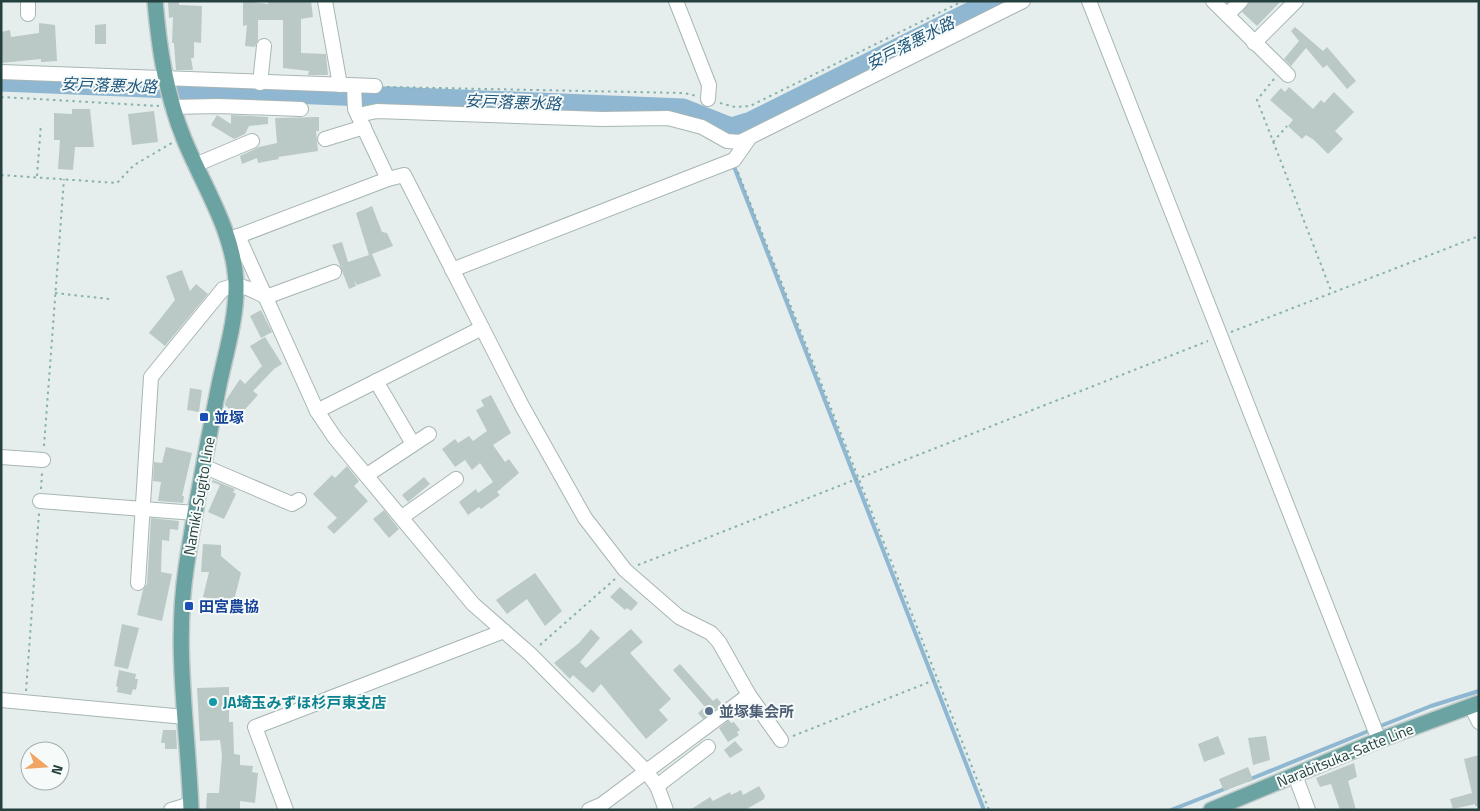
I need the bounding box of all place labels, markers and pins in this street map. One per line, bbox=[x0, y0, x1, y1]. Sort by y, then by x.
place label: 並塚 bbox=[214, 406, 244, 429]
marker: 並塚 bbox=[198, 411, 210, 423]
place label: 田宮農協 bbox=[199, 595, 259, 618]
marker: 田宮農協 bbox=[183, 600, 195, 612]
place label: JA埼玉みずほ杉戸東支店 bbox=[223, 691, 387, 714]
marker: JA埼玉みずほ杉戸東支店 bbox=[207, 696, 219, 708]
place label: 並塚集会所 bbox=[719, 700, 794, 723]
marker: 並塚集会所 bbox=[703, 705, 715, 717]

